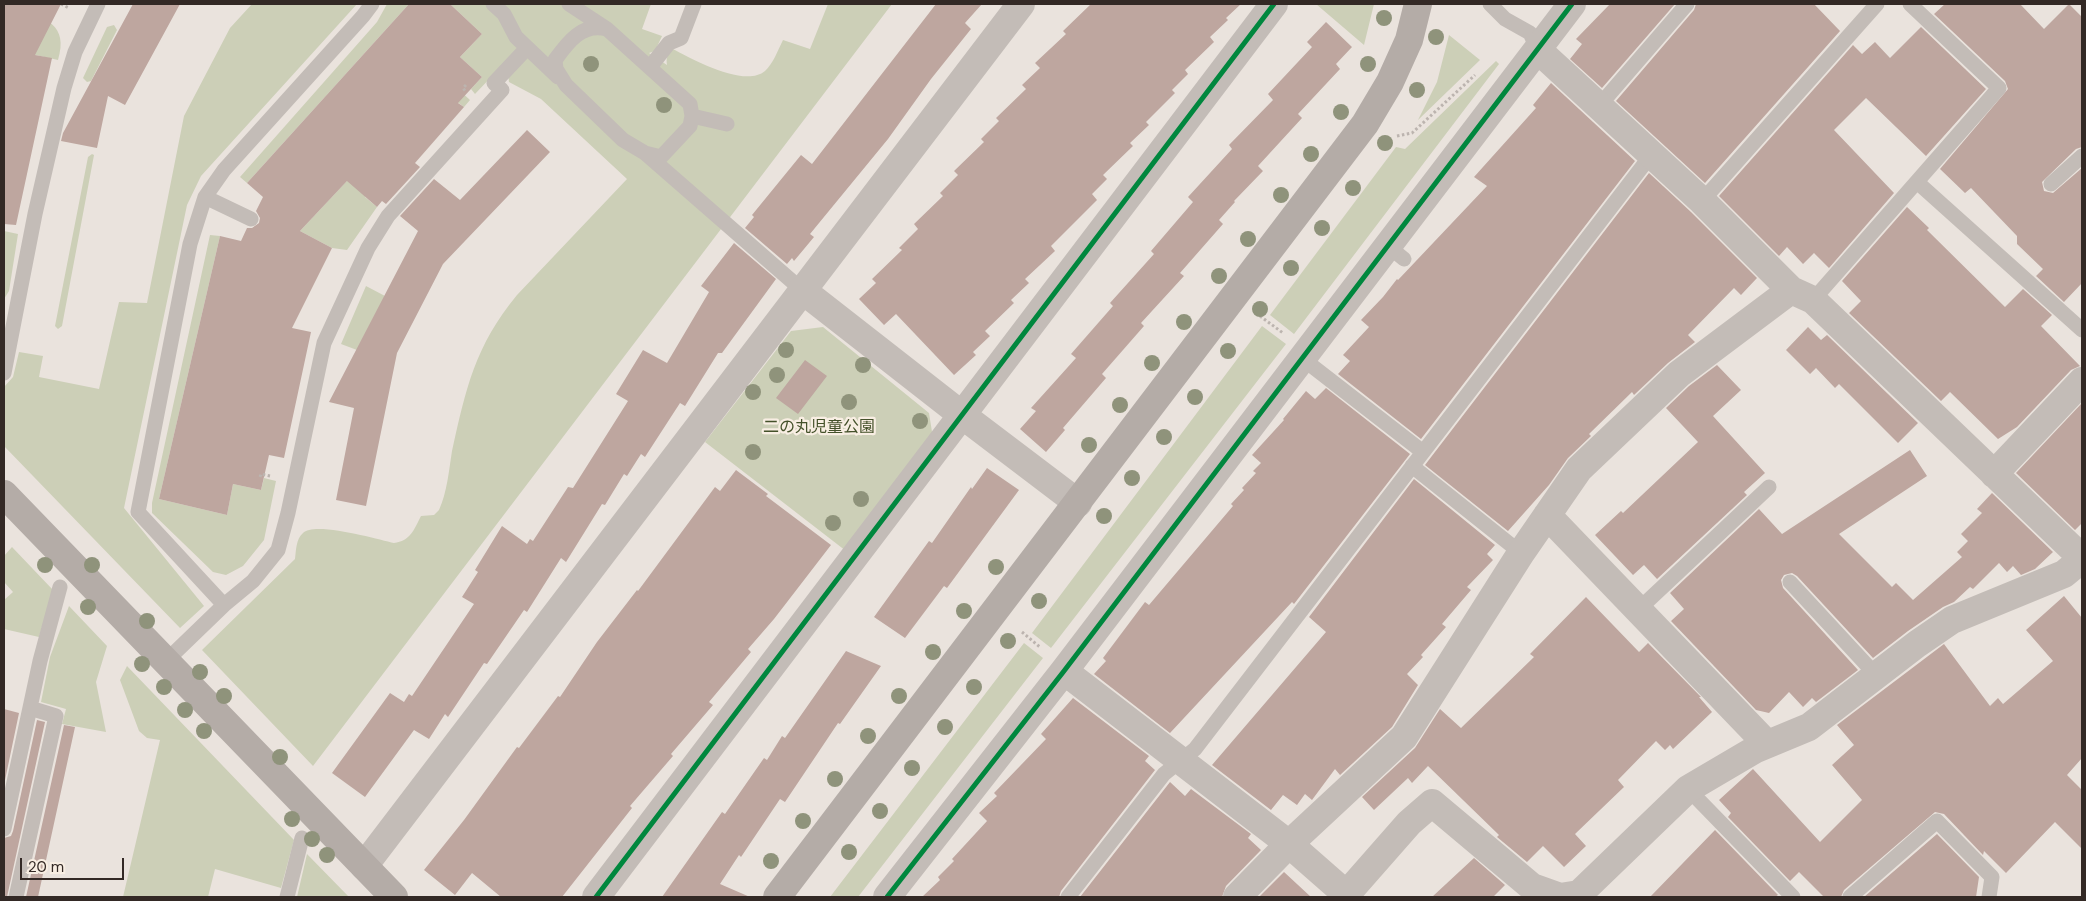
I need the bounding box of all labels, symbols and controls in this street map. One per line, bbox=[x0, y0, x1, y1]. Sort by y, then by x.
park label: 二の丸児童公園 bbox=[763, 418, 875, 438]
scale bar bbox=[22, 848, 126, 880]
text: 20 m bbox=[28, 857, 64, 877]

